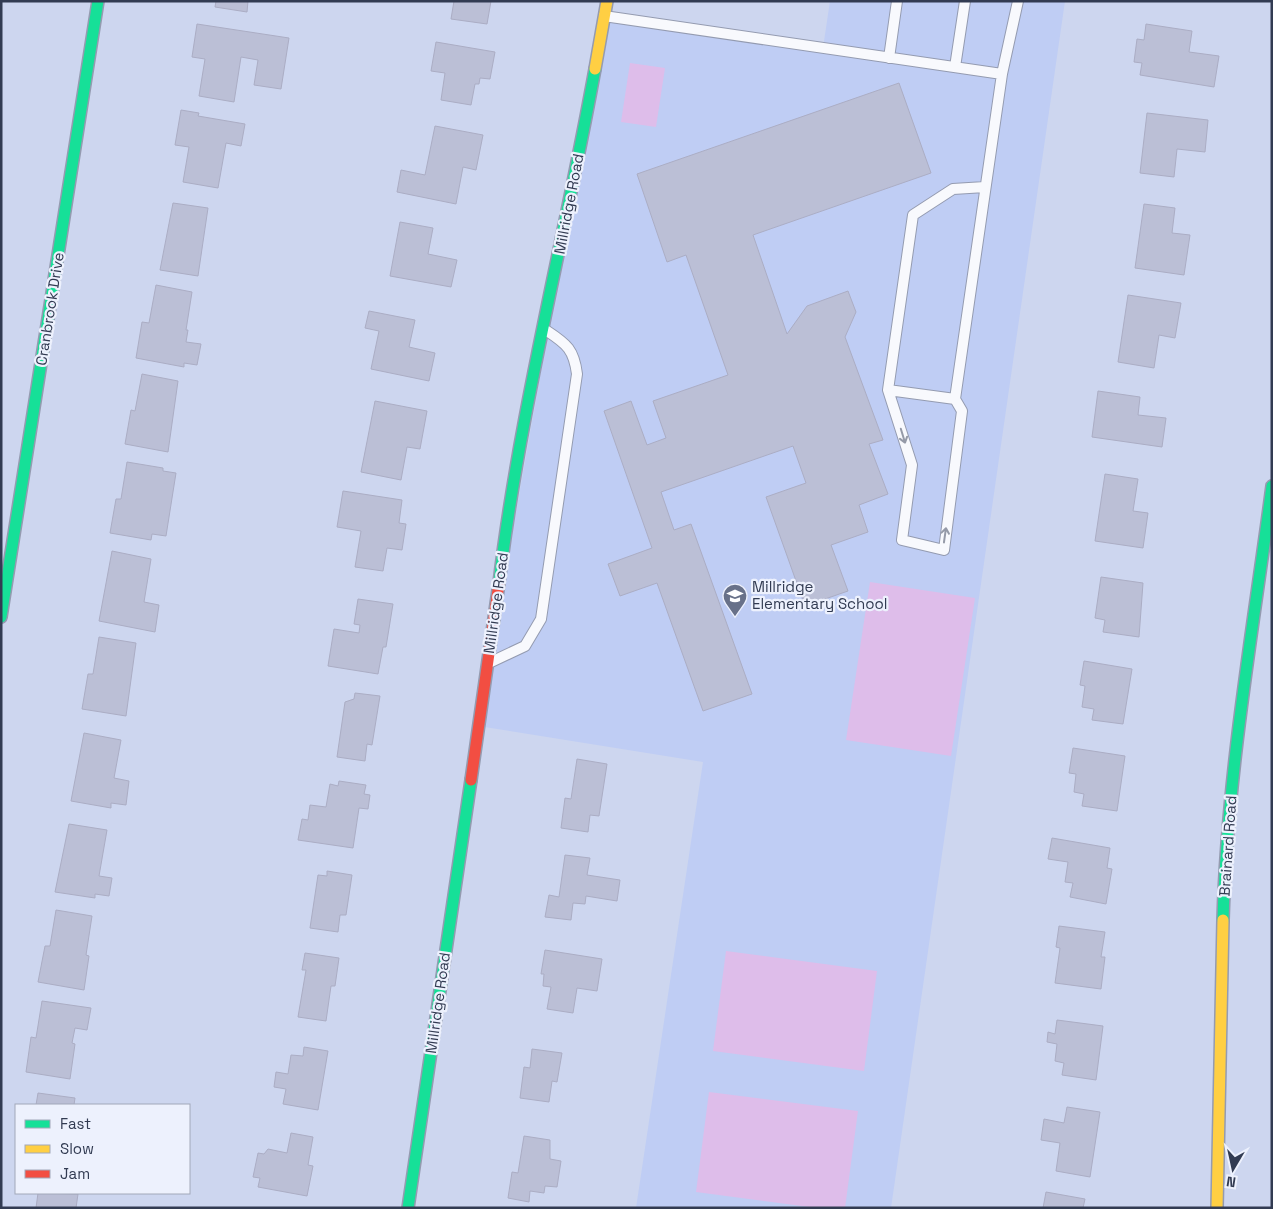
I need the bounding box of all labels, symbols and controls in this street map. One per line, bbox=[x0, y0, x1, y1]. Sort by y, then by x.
street label: Millridge Road bbox=[549, 152, 588, 256]
street label: Cranbrook Drive bbox=[31, 251, 68, 367]
one-way arrow bbox=[899, 428, 908, 444]
one-way arrow bbox=[941, 528, 951, 544]
street label: Millridge Road bbox=[479, 551, 512, 655]
place label: Millridge Elementary School bbox=[752, 577, 888, 613]
school or university icon: Millridge Elementary School bbox=[722, 583, 748, 617]
street label: Brainard Road bbox=[1214, 795, 1241, 897]
street label: Millridge Road bbox=[421, 951, 454, 1055]
legend bbox=[15, 1104, 190, 1194]
text: Fast bbox=[60, 1114, 91, 1133]
text: Slow bbox=[60, 1139, 94, 1158]
north arrow bbox=[1208, 1144, 1258, 1194]
text: Jam bbox=[60, 1164, 90, 1183]
text: N bbox=[1225, 1172, 1237, 1191]

